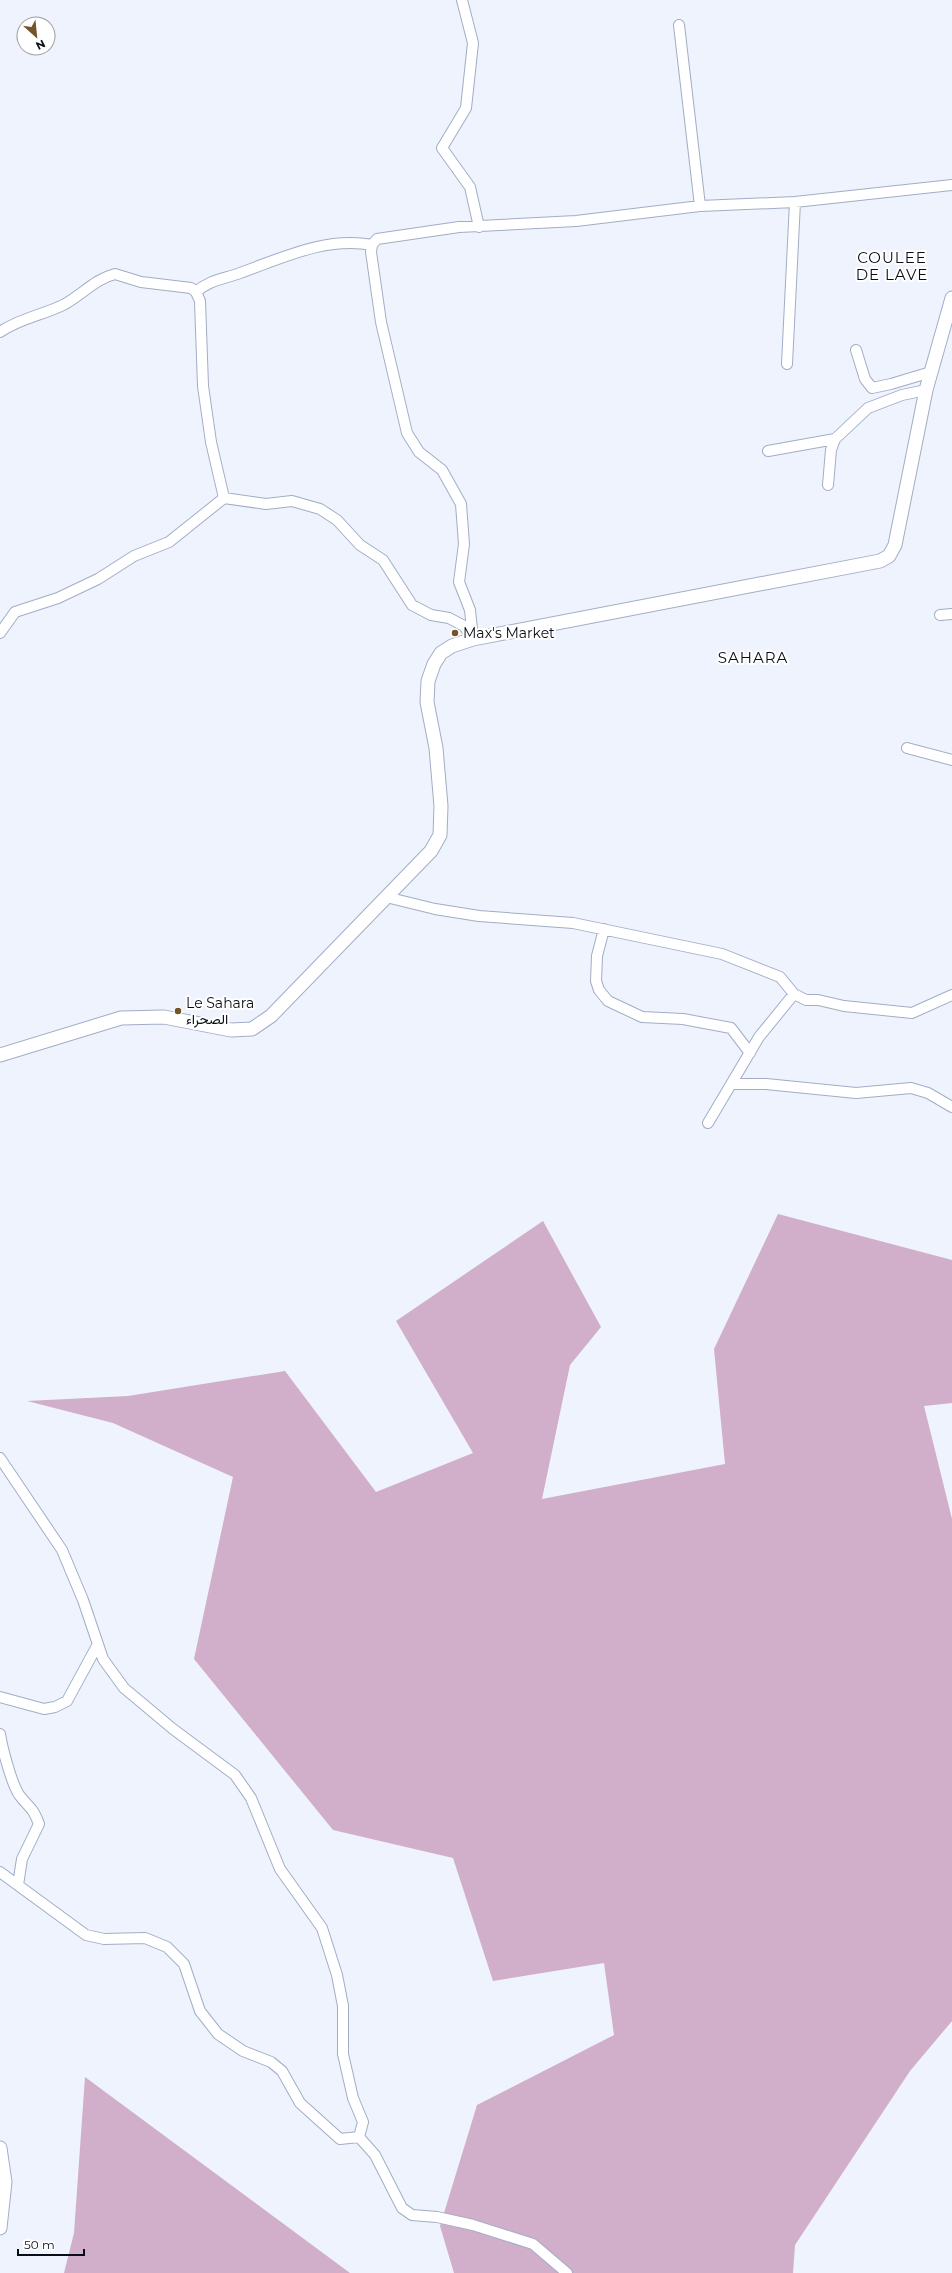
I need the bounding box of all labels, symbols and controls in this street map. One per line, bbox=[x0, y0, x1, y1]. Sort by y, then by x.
north arrow bbox=[16, 16, 56, 56]
text: N bbox=[33, 37, 48, 53]
district label: COULEE DE LAVE bbox=[856, 248, 928, 284]
place label: Max's Market bbox=[463, 624, 555, 642]
marker: Max's Market bbox=[450, 628, 460, 638]
district label: SAHARA bbox=[718, 648, 788, 667]
place label: Le Sahara الصحراء bbox=[186, 994, 254, 1028]
marker: Le Sahara الصحراء bbox=[173, 1006, 183, 1016]
scale bar bbox=[18, 2231, 84, 2257]
text: 50 m bbox=[24, 2237, 55, 2252]

